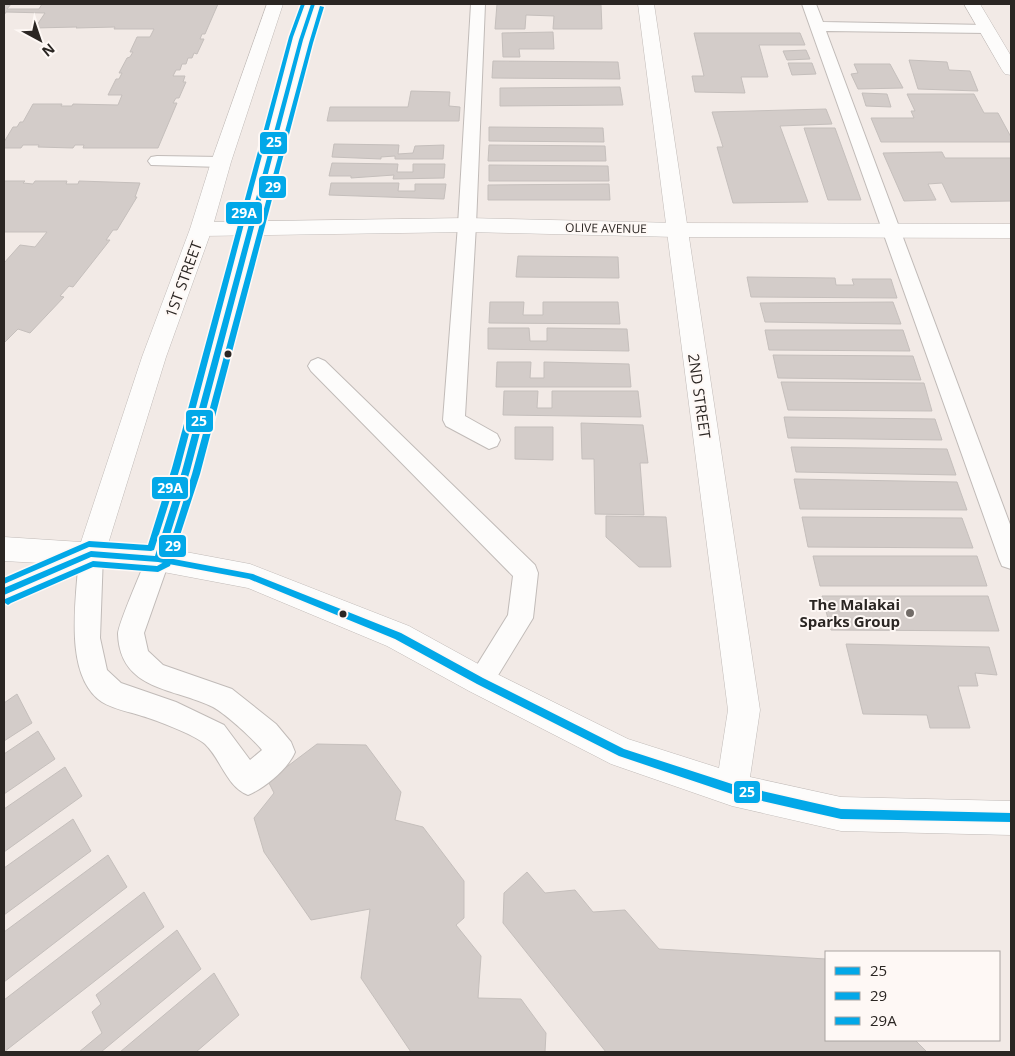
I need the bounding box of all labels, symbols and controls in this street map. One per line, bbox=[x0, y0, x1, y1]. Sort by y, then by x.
north arrow bbox=[15, 15, 65, 65]
text: N bbox=[38, 39, 59, 61]
line badge: 25 bbox=[259, 131, 288, 155]
text: 25 bbox=[266, 132, 282, 151]
line badge: 29 bbox=[258, 175, 287, 199]
text: 29 bbox=[265, 177, 281, 196]
line badge: 29A bbox=[225, 201, 263, 225]
text: 29A bbox=[231, 203, 257, 222]
street label: OLIVE AVENUE bbox=[565, 219, 647, 237]
street label: 1ST STREET bbox=[160, 237, 206, 320]
unlabelled marker bbox=[223, 349, 233, 359]
street label: 2ND STREET bbox=[684, 352, 716, 440]
line badge: 25 bbox=[185, 409, 214, 433]
text: 25 bbox=[191, 411, 207, 430]
line badge: 29A bbox=[151, 476, 189, 500]
text: 29A bbox=[157, 478, 183, 497]
line badge: 29 bbox=[158, 534, 187, 558]
text: 29 bbox=[165, 536, 181, 555]
place label: The Malakai Sparks Group bbox=[799, 594, 900, 631]
marker: The Malakai Sparks Group bbox=[904, 607, 916, 619]
unlabelled marker bbox=[338, 609, 348, 619]
line badge: 25 bbox=[733, 780, 761, 804]
text: 25 bbox=[739, 782, 755, 801]
legend bbox=[825, 951, 1000, 1041]
text: 25 bbox=[870, 960, 887, 980]
text: 29 bbox=[870, 985, 887, 1005]
text: 29A bbox=[870, 1010, 897, 1030]

